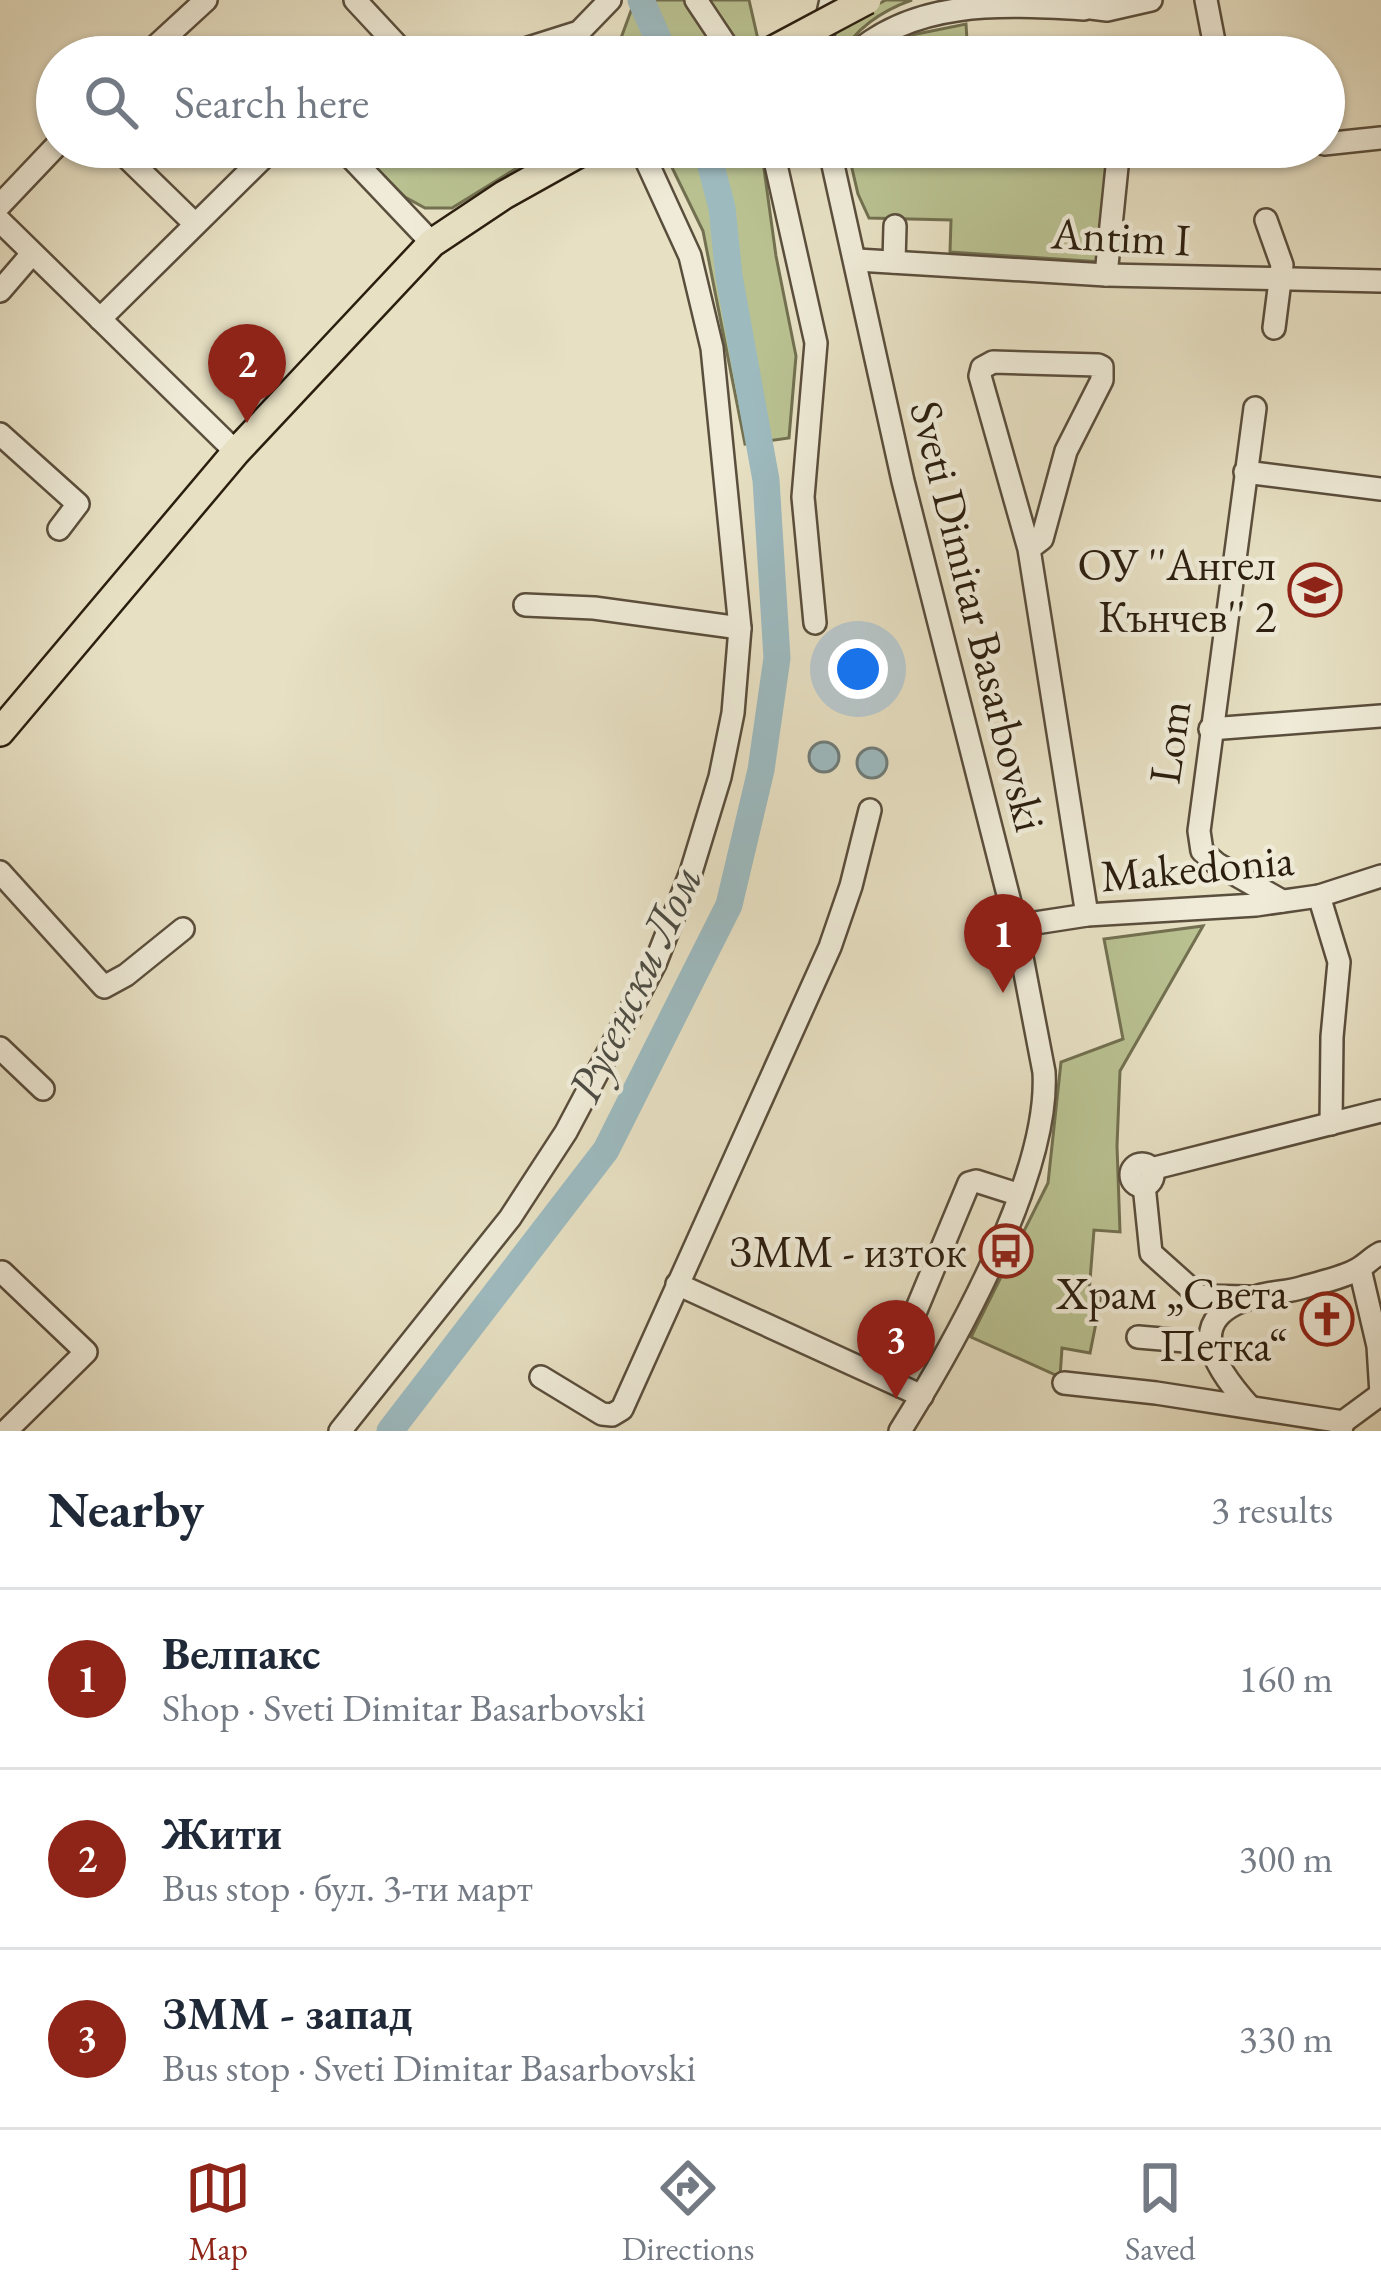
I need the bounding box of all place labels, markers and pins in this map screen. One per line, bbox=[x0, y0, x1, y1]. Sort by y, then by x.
pin: 2 bbox=[208, 324, 286, 423]
place label: ОУ ''Ангел Кънчев'' 2 bbox=[1077, 535, 1276, 645]
school or university icon: ОУ ''Ангел Кънчев'' 2 bbox=[1287, 562, 1343, 618]
pin: 1 bbox=[964, 894, 1042, 993]
place label: ЗММ - изток bbox=[729, 1222, 967, 1280]
bus stop icon: ЗММ - изток bbox=[978, 1223, 1034, 1279]
place label: Храм „Света Петка“ bbox=[1055, 1264, 1288, 1374]
church icon: Храм „Света Петка“ bbox=[1299, 1291, 1355, 1347]
pin: 3 bbox=[857, 1300, 935, 1399]

